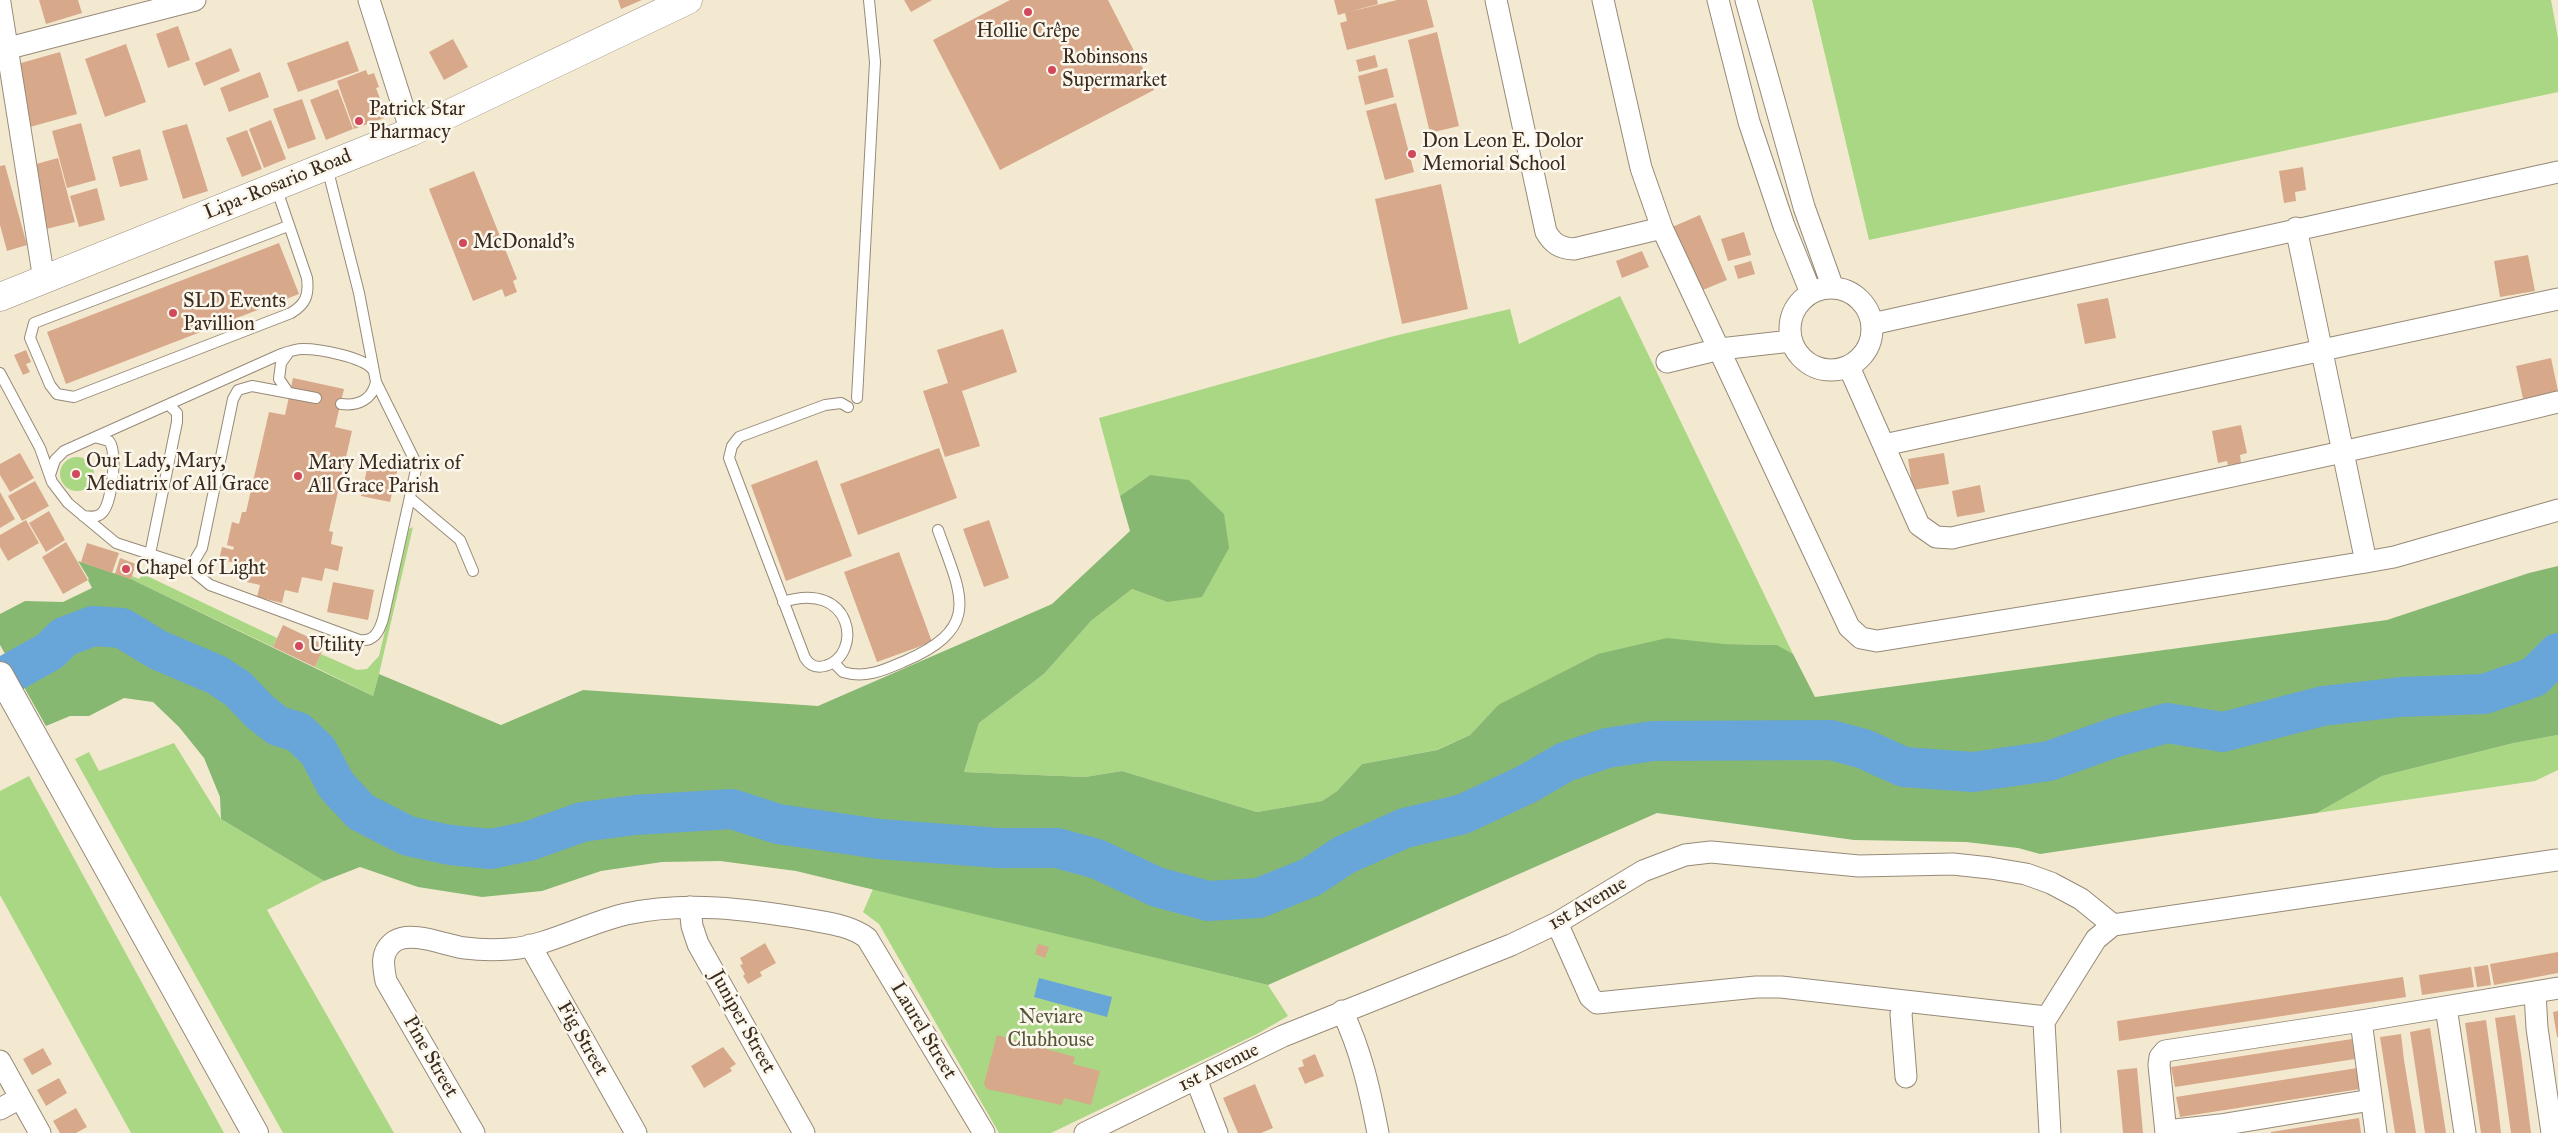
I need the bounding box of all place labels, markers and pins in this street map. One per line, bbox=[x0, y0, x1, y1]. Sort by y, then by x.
marker: Hollie Crêpe bbox=[1022, 6, 1034, 18]
place label: Hollie Crêpe bbox=[976, 20, 1080, 44]
place label: Robinsons Supermarket bbox=[1062, 46, 1167, 93]
marker: Robinsons Supermarket bbox=[1046, 64, 1058, 76]
place label: Patrick Star Pharmacy bbox=[369, 98, 465, 145]
marker: Patrick Star Pharmacy bbox=[353, 115, 365, 127]
place label: Don Leon E. Dolor Memorial School bbox=[1422, 130, 1583, 177]
marker: Don Leon E. Dolor Memorial School bbox=[1406, 148, 1418, 160]
place label: McDonald's bbox=[473, 231, 575, 255]
marker: McDonald's bbox=[457, 237, 469, 249]
place label: SLD Events Pavillion bbox=[183, 290, 286, 337]
marker: SLD Events Pavillion bbox=[167, 307, 179, 319]
place label: Our Lady, Mary, Mediatrix of All Grace bbox=[86, 450, 269, 497]
place label: Mary Mediatrix of All Grace Parish bbox=[308, 452, 461, 499]
marker: Our Lady, Mary, Mediatrix of All Grace bbox=[70, 468, 82, 480]
marker: Mary Mediatrix of All Grace Parish bbox=[292, 470, 304, 482]
place label: Chapel of Light bbox=[136, 557, 266, 581]
marker: Chapel of Light bbox=[120, 563, 132, 575]
place label: Utility bbox=[309, 634, 364, 658]
marker: Utility bbox=[293, 640, 305, 652]

